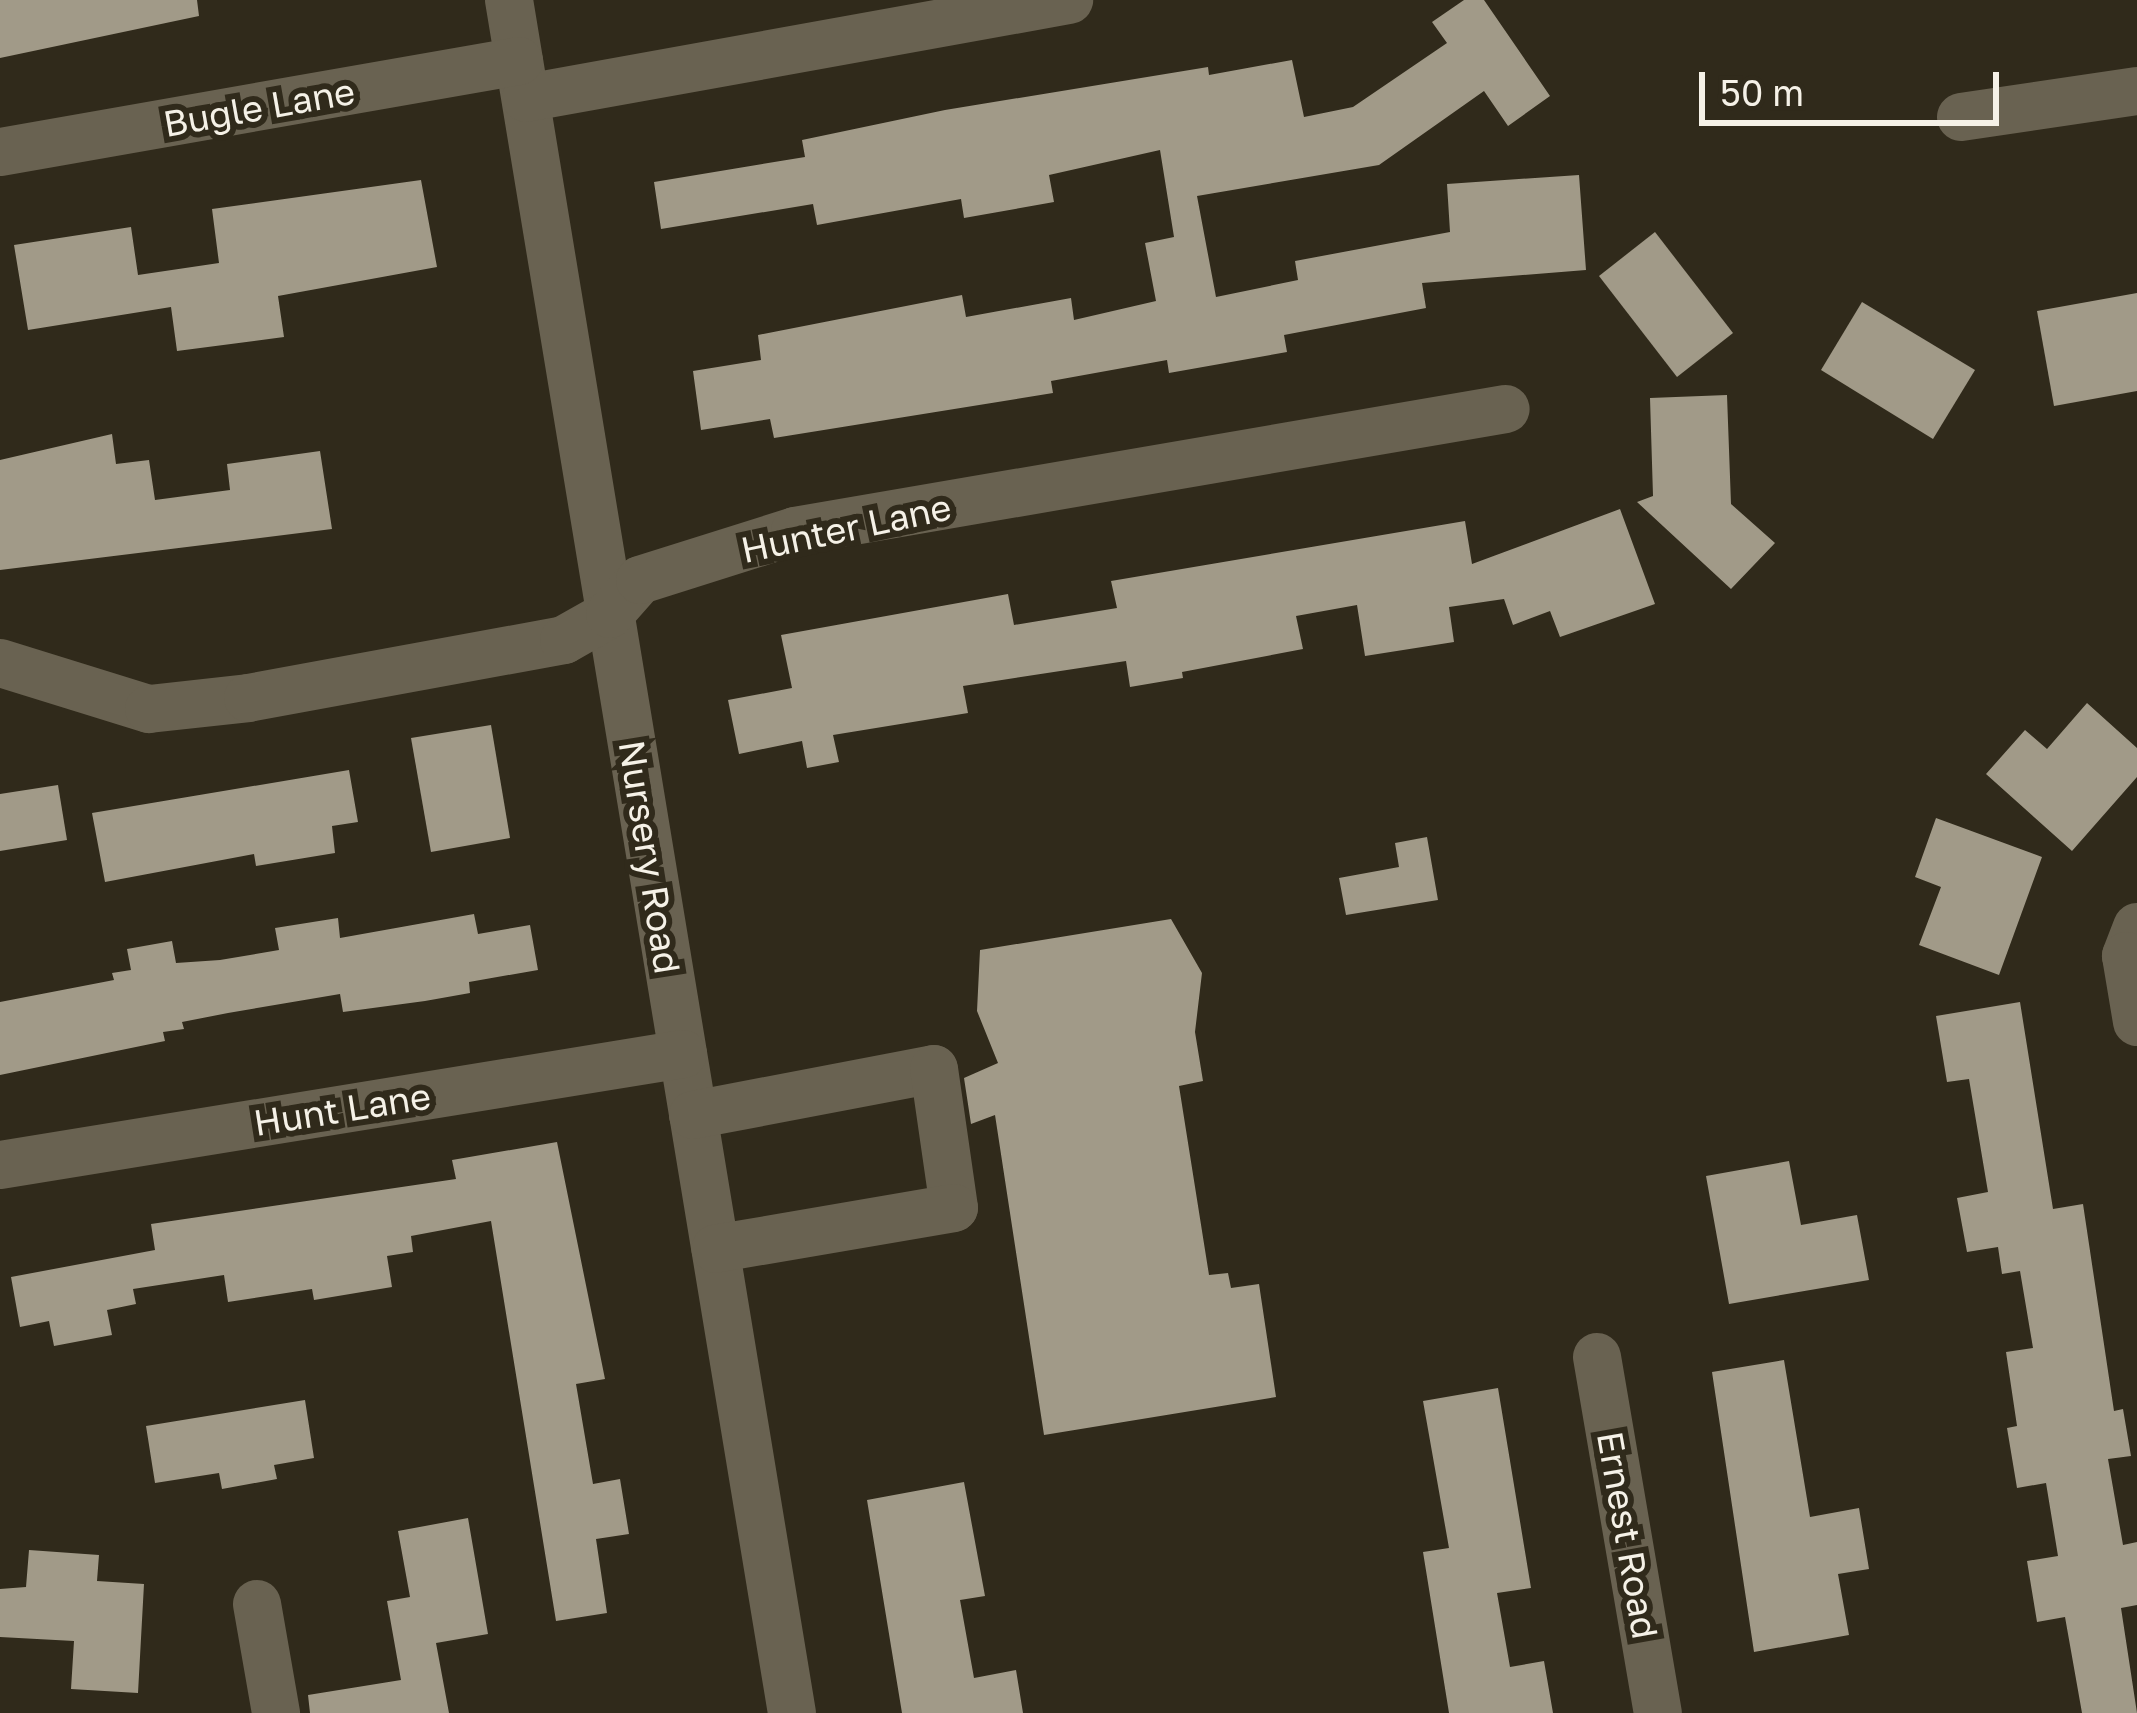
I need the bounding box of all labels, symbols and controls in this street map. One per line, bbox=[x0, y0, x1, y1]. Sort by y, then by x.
scale bar bbox=[1705, 48, 2005, 122]
street label: Bugle Lane bbox=[160, 69, 358, 145]
text: 50 m bbox=[1720, 71, 1804, 114]
street label: Hunter Lane bbox=[737, 485, 955, 571]
street label: Nursery Road bbox=[610, 737, 690, 977]
street label: Hunt Lane bbox=[250, 1074, 434, 1144]
street label: Ernest Road bbox=[1589, 1428, 1667, 1642]

